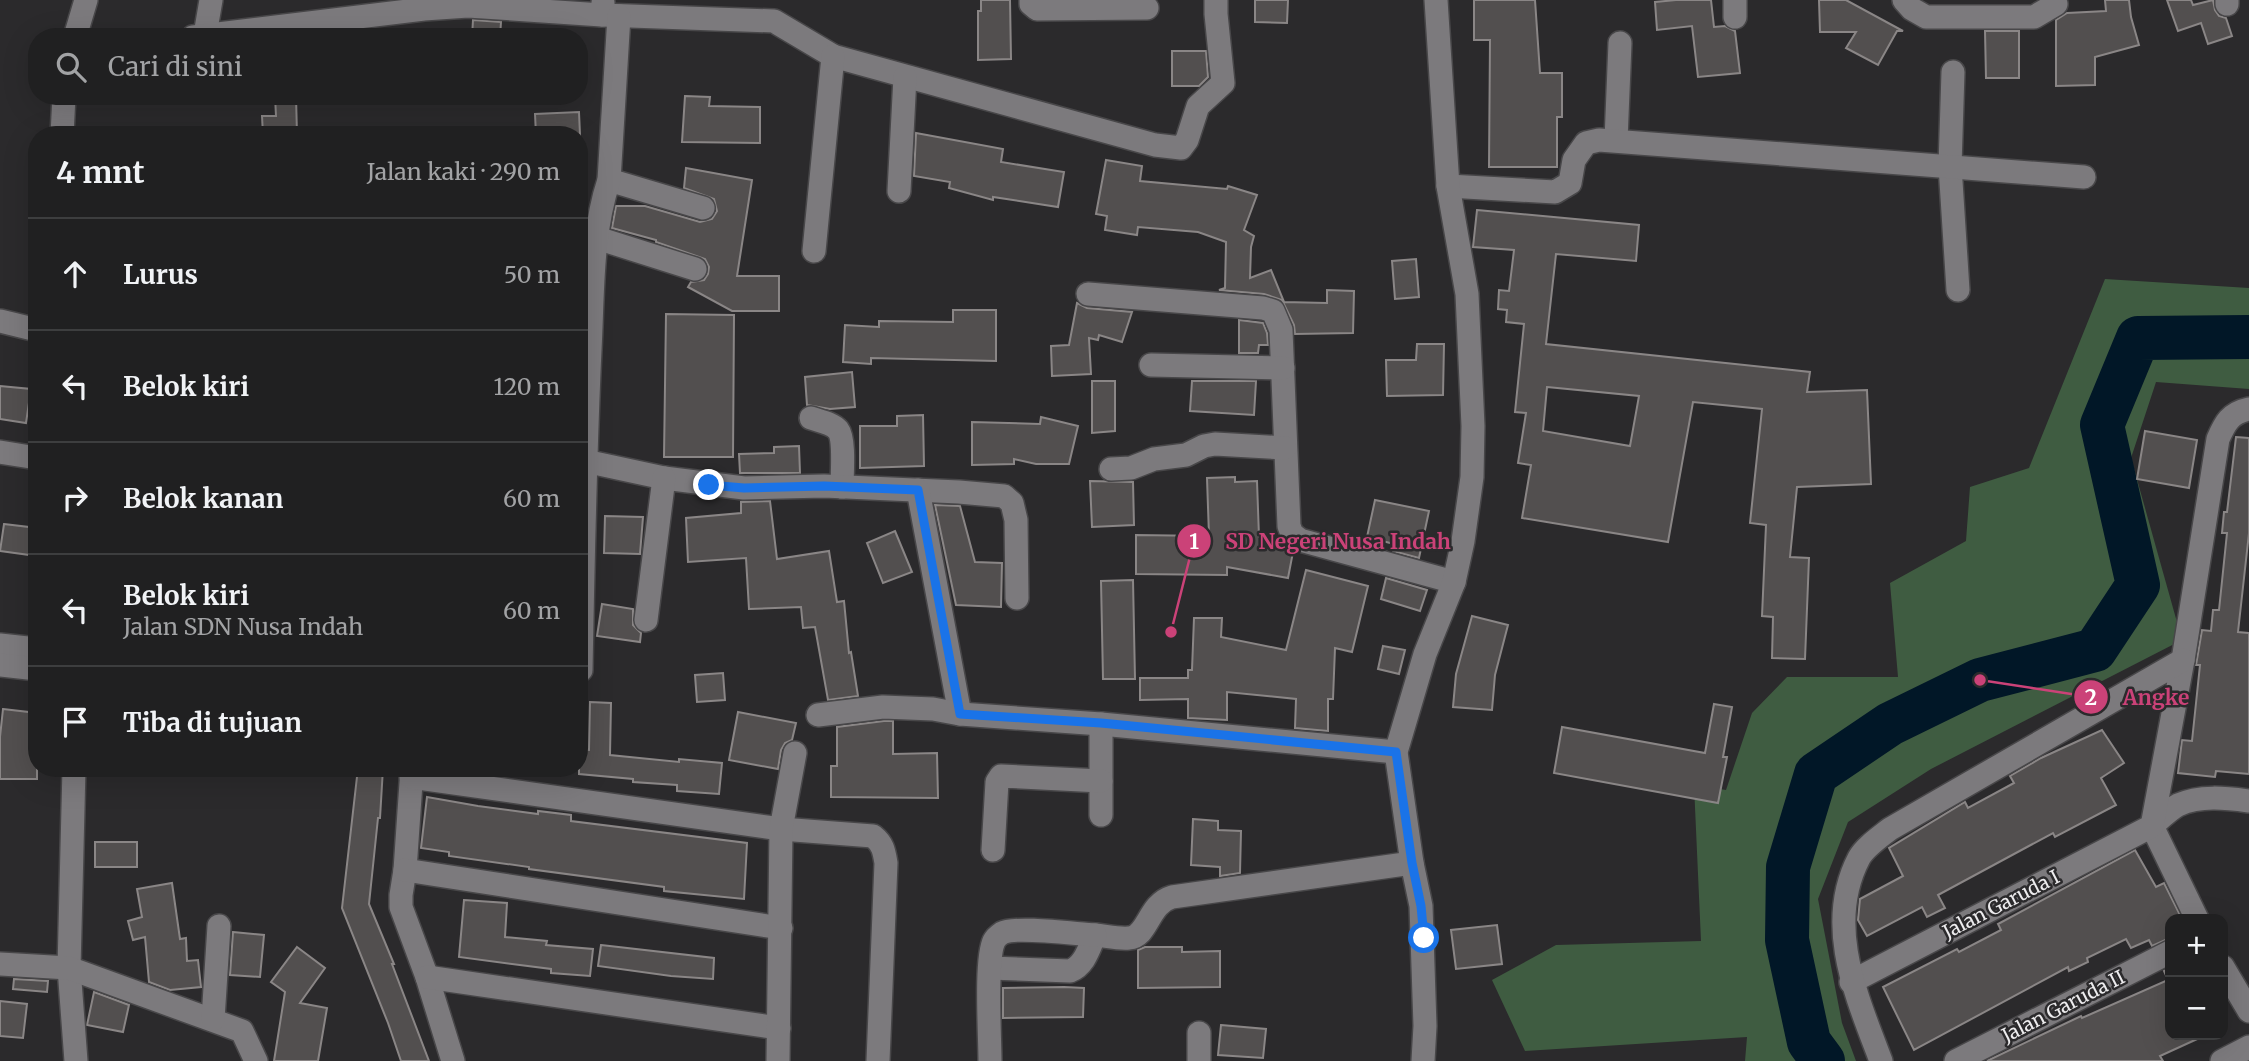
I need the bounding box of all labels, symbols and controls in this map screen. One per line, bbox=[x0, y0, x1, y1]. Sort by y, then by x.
search box bbox=[28, 28, 588, 105]
icon: search bbox=[52, 48, 90, 86]
text: Cari di sini bbox=[108, 50, 242, 83]
text: 4 mnt bbox=[56, 153, 145, 191]
text: Jalan kaki · 290 m bbox=[367, 157, 560, 186]
icon: ahead bbox=[56, 255, 94, 293]
text: Lurus bbox=[123, 258, 198, 291]
text: 50 m bbox=[504, 260, 560, 289]
icon: left bbox=[56, 367, 94, 405]
text: Belok kiri bbox=[123, 370, 249, 403]
text: 120 m bbox=[494, 372, 560, 401]
route end bbox=[693, 469, 724, 500]
icon: right bbox=[56, 479, 94, 517]
text: Belok kanan bbox=[123, 482, 283, 515]
text: 60 m bbox=[503, 484, 560, 513]
callout: SD Negeri Nusa Indah bbox=[1176, 520, 1465, 562]
text: 1 bbox=[1189, 528, 1199, 555]
text: SD Negeri Nusa Indah bbox=[1225, 528, 1451, 555]
text: Belok kiri bbox=[123, 579, 249, 612]
icon: left bbox=[56, 591, 94, 629]
text: 60 m bbox=[503, 596, 560, 625]
text: Jalan SDN Nusa Indah bbox=[123, 612, 363, 641]
callout: Angke bbox=[2073, 676, 2203, 718]
text: 2 bbox=[2085, 684, 2097, 711]
text: Angke bbox=[2122, 684, 2189, 711]
icon: arrive bbox=[56, 703, 94, 741]
text: Tiba di tujuan bbox=[123, 706, 302, 739]
street label: Jalan Garuda I bbox=[1938, 864, 2063, 944]
map controls bbox=[2165, 914, 2228, 1040]
button: + bbox=[2165, 914, 2228, 977]
route start bbox=[1408, 922, 1439, 953]
street label: Jalan Garuda II bbox=[1997, 965, 2128, 1048]
button: − bbox=[2165, 977, 2228, 1040]

